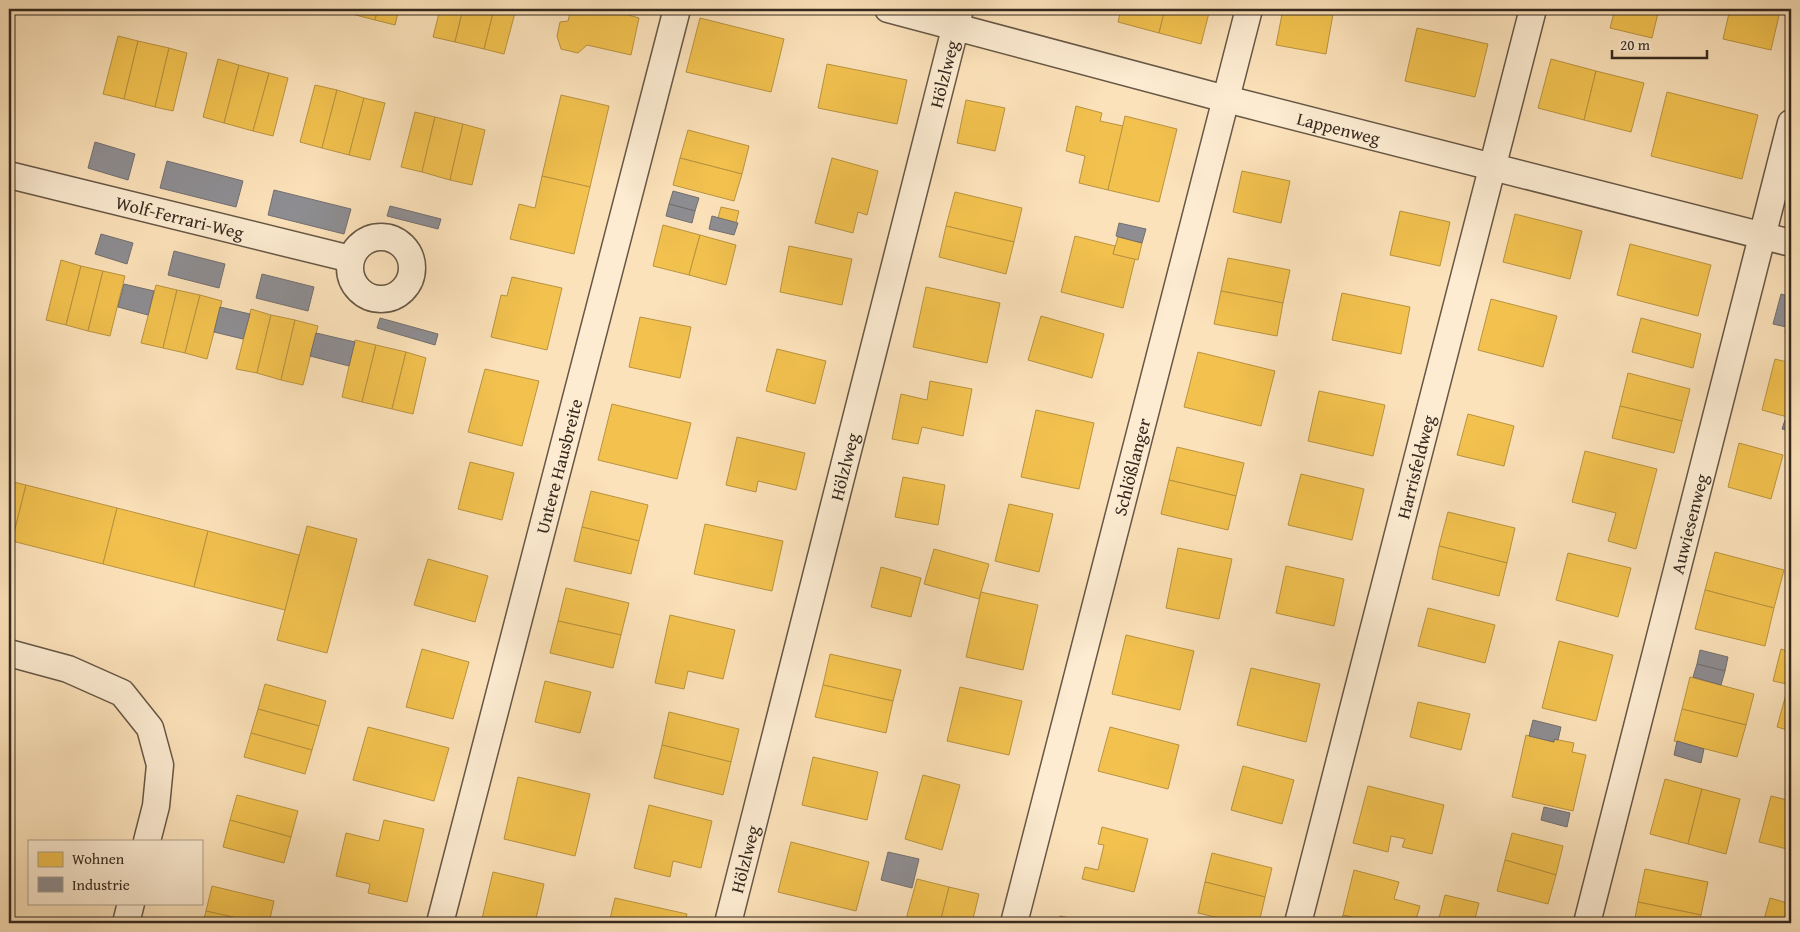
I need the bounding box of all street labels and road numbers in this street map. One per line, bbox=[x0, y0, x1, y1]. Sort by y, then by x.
street label: Hölzlweg bbox=[922, 37, 965, 111]
street label: Lappenweg bbox=[1294, 104, 1383, 151]
street label: Wolf-Ferrari-Weg bbox=[113, 188, 247, 246]
street label: Untere Hausbreite bbox=[528, 396, 589, 537]
street label: Harrisfeldweg bbox=[1389, 412, 1442, 522]
street label: Schlößlanger bbox=[1106, 415, 1157, 519]
street label: Hölzlweg bbox=[822, 430, 865, 503]
street label: Auwiesenweg bbox=[1663, 471, 1715, 577]
street label: Hölzlweg bbox=[723, 822, 766, 896]

